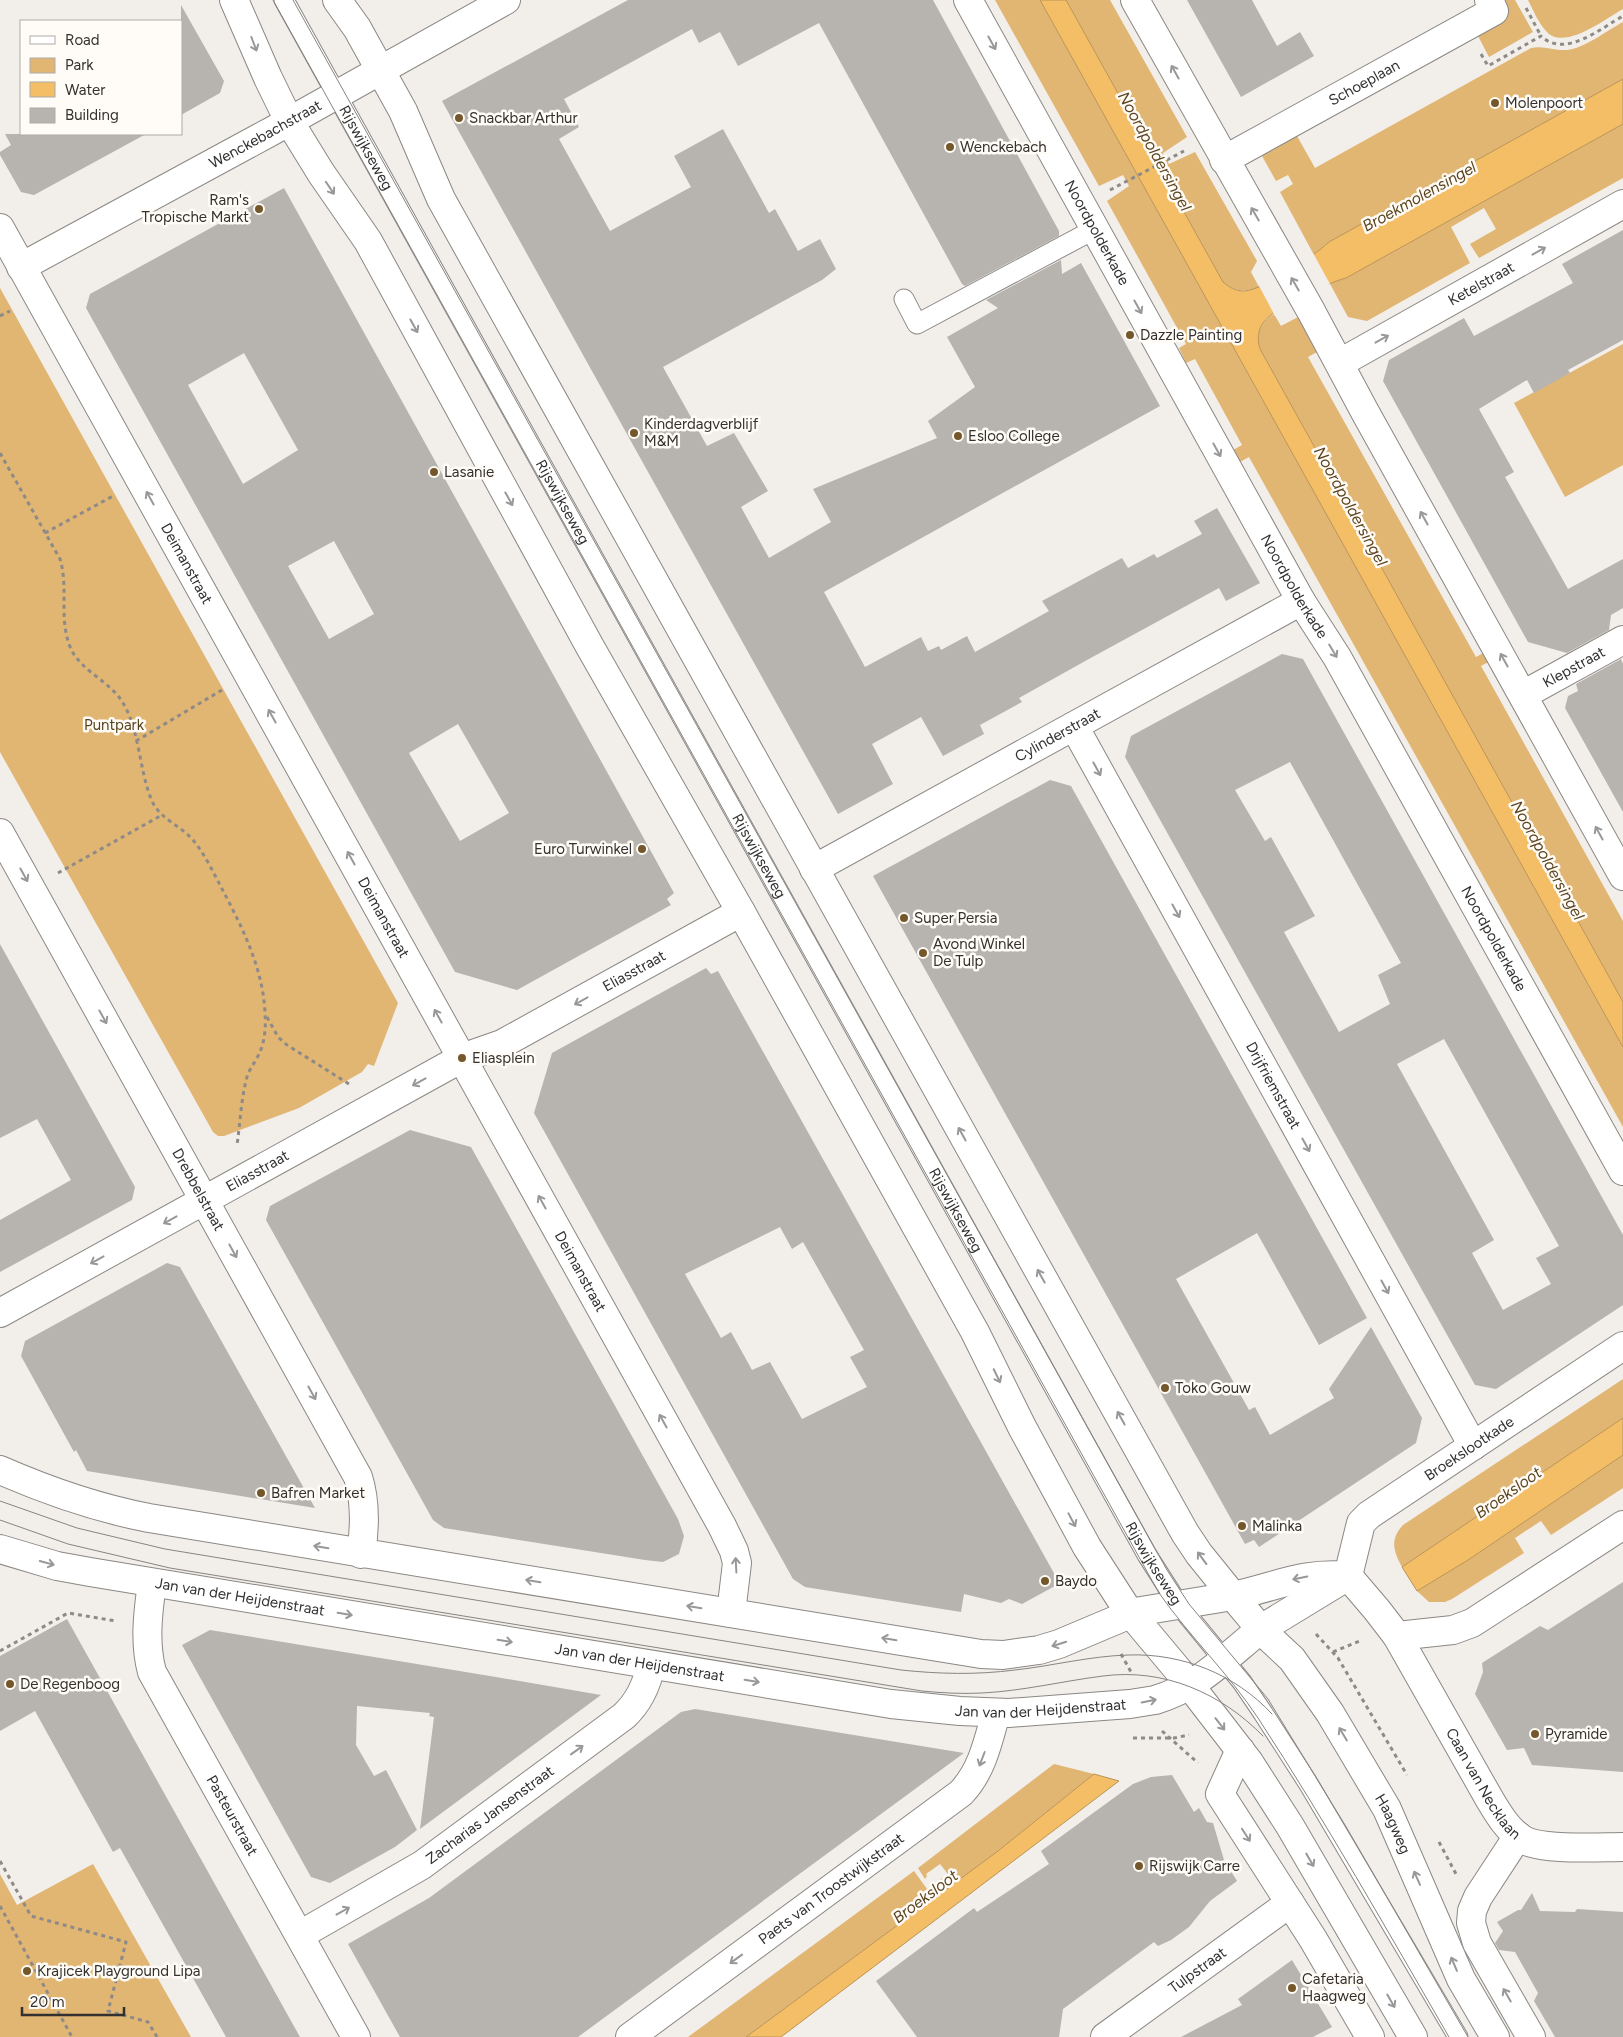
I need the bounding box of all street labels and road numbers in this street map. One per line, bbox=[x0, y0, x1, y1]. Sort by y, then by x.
street label: Schoeplaan bbox=[1325, 56, 1403, 110]
street label: Wenckebachstraat bbox=[206, 96, 325, 172]
street label: Rijswijkseweg bbox=[335, 102, 397, 193]
street label: Noordpolderkade bbox=[1061, 177, 1133, 288]
street label: Ketelstraat bbox=[1445, 258, 1518, 309]
street label: Rijswijkseweg bbox=[532, 456, 593, 547]
street label: Deimanstraat bbox=[157, 520, 216, 607]
street label: Noordpolderkade bbox=[1257, 531, 1332, 642]
street label: Klepstraat bbox=[1540, 643, 1608, 691]
street label: Cylinderstraat bbox=[1012, 704, 1104, 766]
street label: Rijswijkseweg bbox=[728, 810, 790, 902]
street label: Deimanstraat bbox=[354, 874, 413, 961]
street label: Noordpolderkade bbox=[1457, 883, 1530, 994]
street label: Eliasstraat bbox=[600, 946, 669, 996]
street label: Drijfriemstraat bbox=[1242, 1039, 1305, 1132]
street label: Drebbelstraat bbox=[168, 1145, 228, 1234]
street label: Eliasstraat bbox=[223, 1146, 292, 1196]
street label: Rijswijkseweg bbox=[925, 1165, 986, 1256]
street label: Deimanstraat bbox=[551, 1228, 610, 1315]
street label: Broekslootkade bbox=[1421, 1412, 1517, 1485]
street label: Rijswijkseweg bbox=[1121, 1519, 1186, 1608]
street label: Jan van der Heijdenstraat bbox=[154, 1574, 326, 1620]
street label: Jan van der Heijdenstraat bbox=[553, 1640, 726, 1685]
street label: Jan van der Heijdenstraat bbox=[954, 1695, 1127, 1722]
street label: Caan van Necklaan bbox=[1442, 1725, 1524, 1843]
street label: Zacharias Jansenstraat bbox=[422, 1762, 558, 1868]
street label: Pasteurstraat bbox=[203, 1772, 262, 1859]
street label: Haagweg bbox=[1371, 1791, 1414, 1857]
street label: Paets van Troostwijkstraat bbox=[755, 1829, 908, 1948]
street label: Tulpstraat bbox=[1165, 1943, 1230, 1997]

